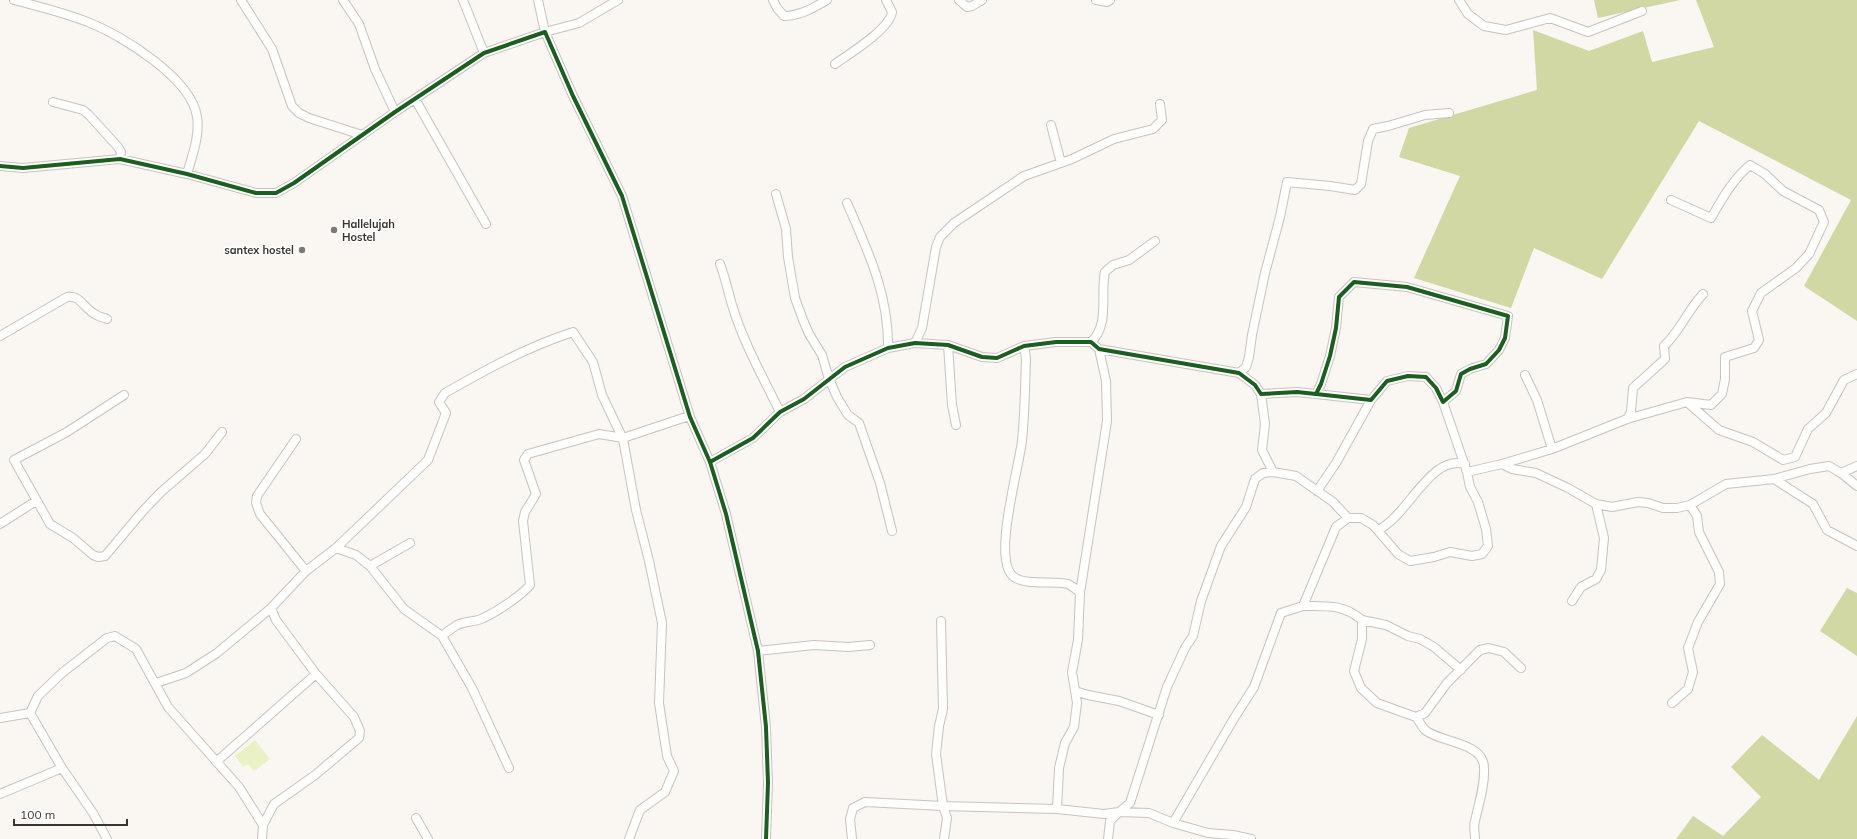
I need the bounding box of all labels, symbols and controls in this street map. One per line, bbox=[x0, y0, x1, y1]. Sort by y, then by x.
place label: Hallelujah Hostel bbox=[342, 217, 395, 244]
marker: Hallelujah Hostel bbox=[329, 225, 339, 235]
place label: santex hostel bbox=[224, 243, 294, 257]
marker: santex hostel bbox=[297, 245, 307, 255]
scale bar bbox=[14, 801, 127, 827]
text: 100 m bbox=[20, 807, 55, 822]

